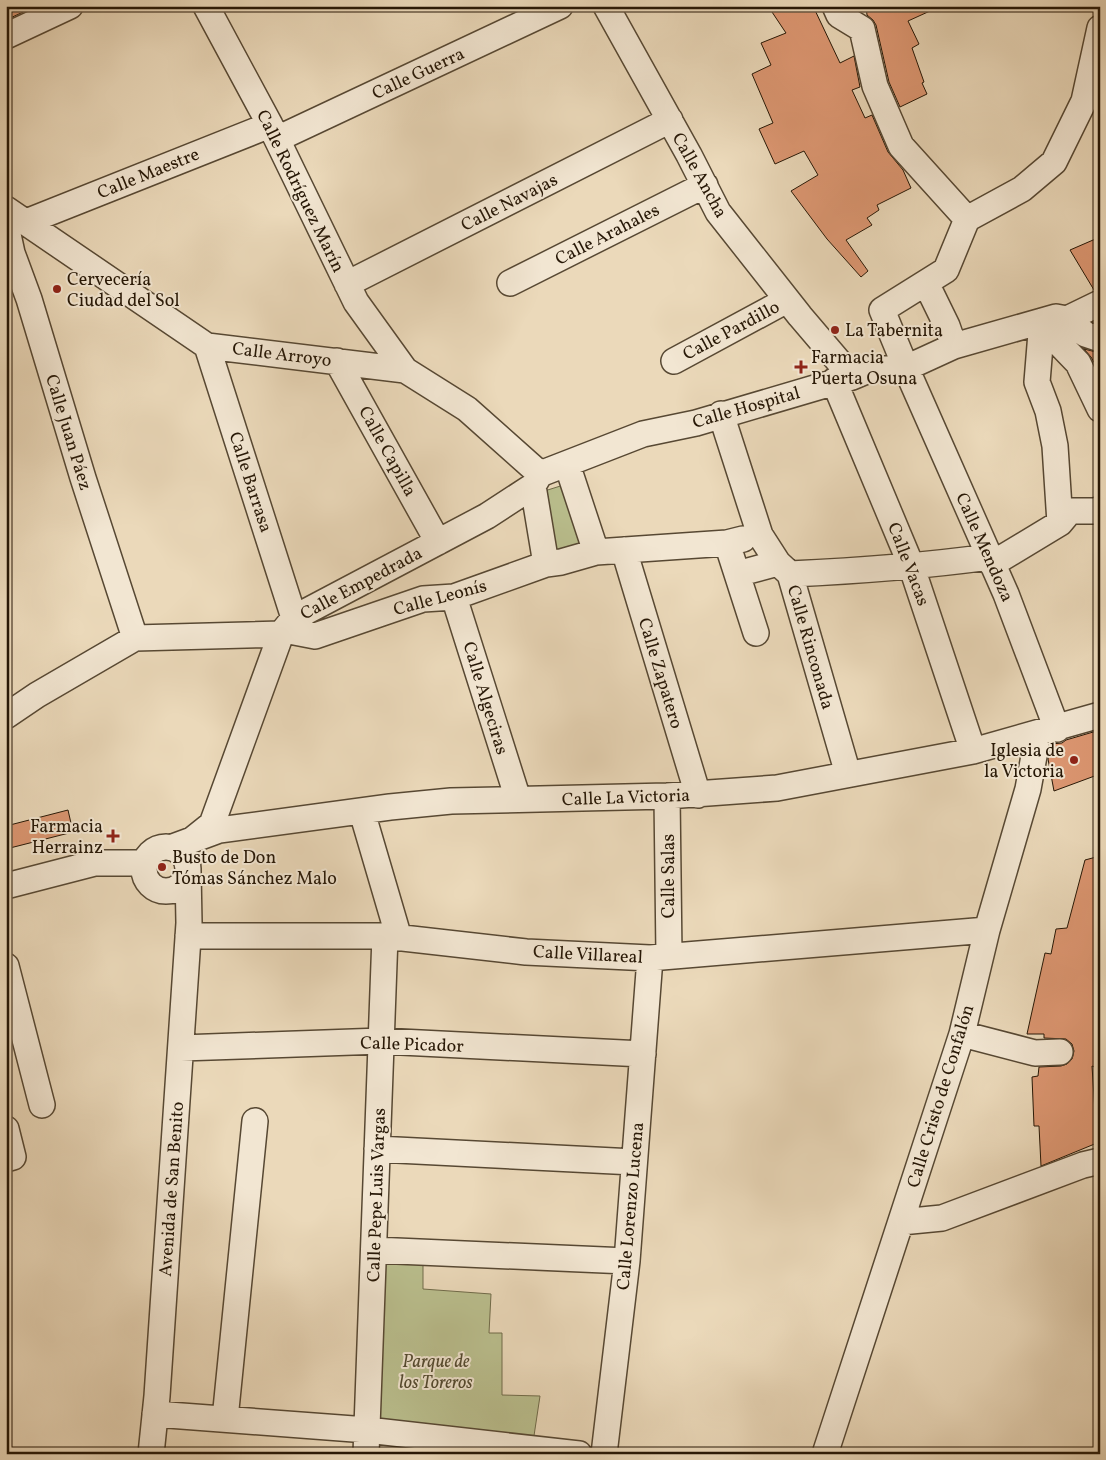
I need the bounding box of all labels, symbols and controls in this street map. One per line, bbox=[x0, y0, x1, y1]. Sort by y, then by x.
street label: Calle Guerra bbox=[368, 42, 469, 107]
street label: Calle Rodríguez Marín bbox=[249, 106, 350, 277]
street label: Calle Ancha bbox=[665, 128, 732, 223]
street label: Calle Maestre bbox=[94, 143, 203, 206]
street label: Calle Navajas bbox=[457, 168, 562, 238]
street label: Calle Arahales bbox=[551, 198, 664, 272]
place label: Cervecería Ciudad del Sol bbox=[67, 268, 180, 314]
marker: Cervecería Ciudad del Sol bbox=[51, 283, 63, 295]
street label: Calle Pardillo bbox=[679, 295, 785, 367]
place label: La Tabernita bbox=[845, 319, 943, 344]
marker: La Tabernita bbox=[829, 324, 841, 336]
street label: Calle Arroyo bbox=[231, 337, 333, 374]
place label: Farmacia Puerta Osuna bbox=[811, 346, 917, 392]
marker: Farmacia Puerta Osuna bbox=[795, 361, 807, 373]
street label: Calle Juan Páez bbox=[38, 371, 97, 493]
street label: Calle Hospital bbox=[690, 381, 803, 436]
street label: Calle Capilla bbox=[352, 402, 422, 501]
street label: Calle Barrasa bbox=[222, 429, 278, 536]
street label: Calle Mendoza bbox=[948, 489, 1019, 606]
street label: Calle Vacas bbox=[880, 519, 935, 610]
street label: Calle Empedrada bbox=[296, 542, 427, 627]
street label: Calle Leonís bbox=[391, 574, 490, 623]
street label: Calle Rinconada bbox=[780, 582, 839, 713]
street label: Calle Zapatero bbox=[631, 615, 688, 732]
street label: Calle Algeciras bbox=[455, 639, 514, 758]
place label: Iglesia de la Victoria bbox=[984, 739, 1064, 785]
marker: Iglesia de la Victoria bbox=[1068, 754, 1080, 766]
street label: Calle La Victoria bbox=[562, 784, 691, 813]
place label: Farmacia Herrainz bbox=[30, 815, 103, 861]
marker: Farmacia Herrainz bbox=[107, 830, 119, 842]
street label: Calle Salas bbox=[657, 834, 682, 918]
place label: Busto de Don Tómas Sánchez Malo bbox=[172, 846, 337, 892]
marker: Busto de Don Tómas Sánchez Malo bbox=[156, 861, 168, 873]
street label: Calle Villareal bbox=[532, 940, 644, 971]
street label: Calle Cristo de Confalón bbox=[902, 1001, 981, 1191]
street label: Calle Picador bbox=[360, 1031, 465, 1060]
street label: Avenida de San Benito bbox=[154, 1101, 191, 1278]
street label: Calle Pepe Luis Vargas bbox=[362, 1108, 393, 1283]
street label: Calle Lorenzo Lucena bbox=[612, 1121, 651, 1291]
park label: Parque de los Toreros bbox=[399, 1350, 473, 1396]

